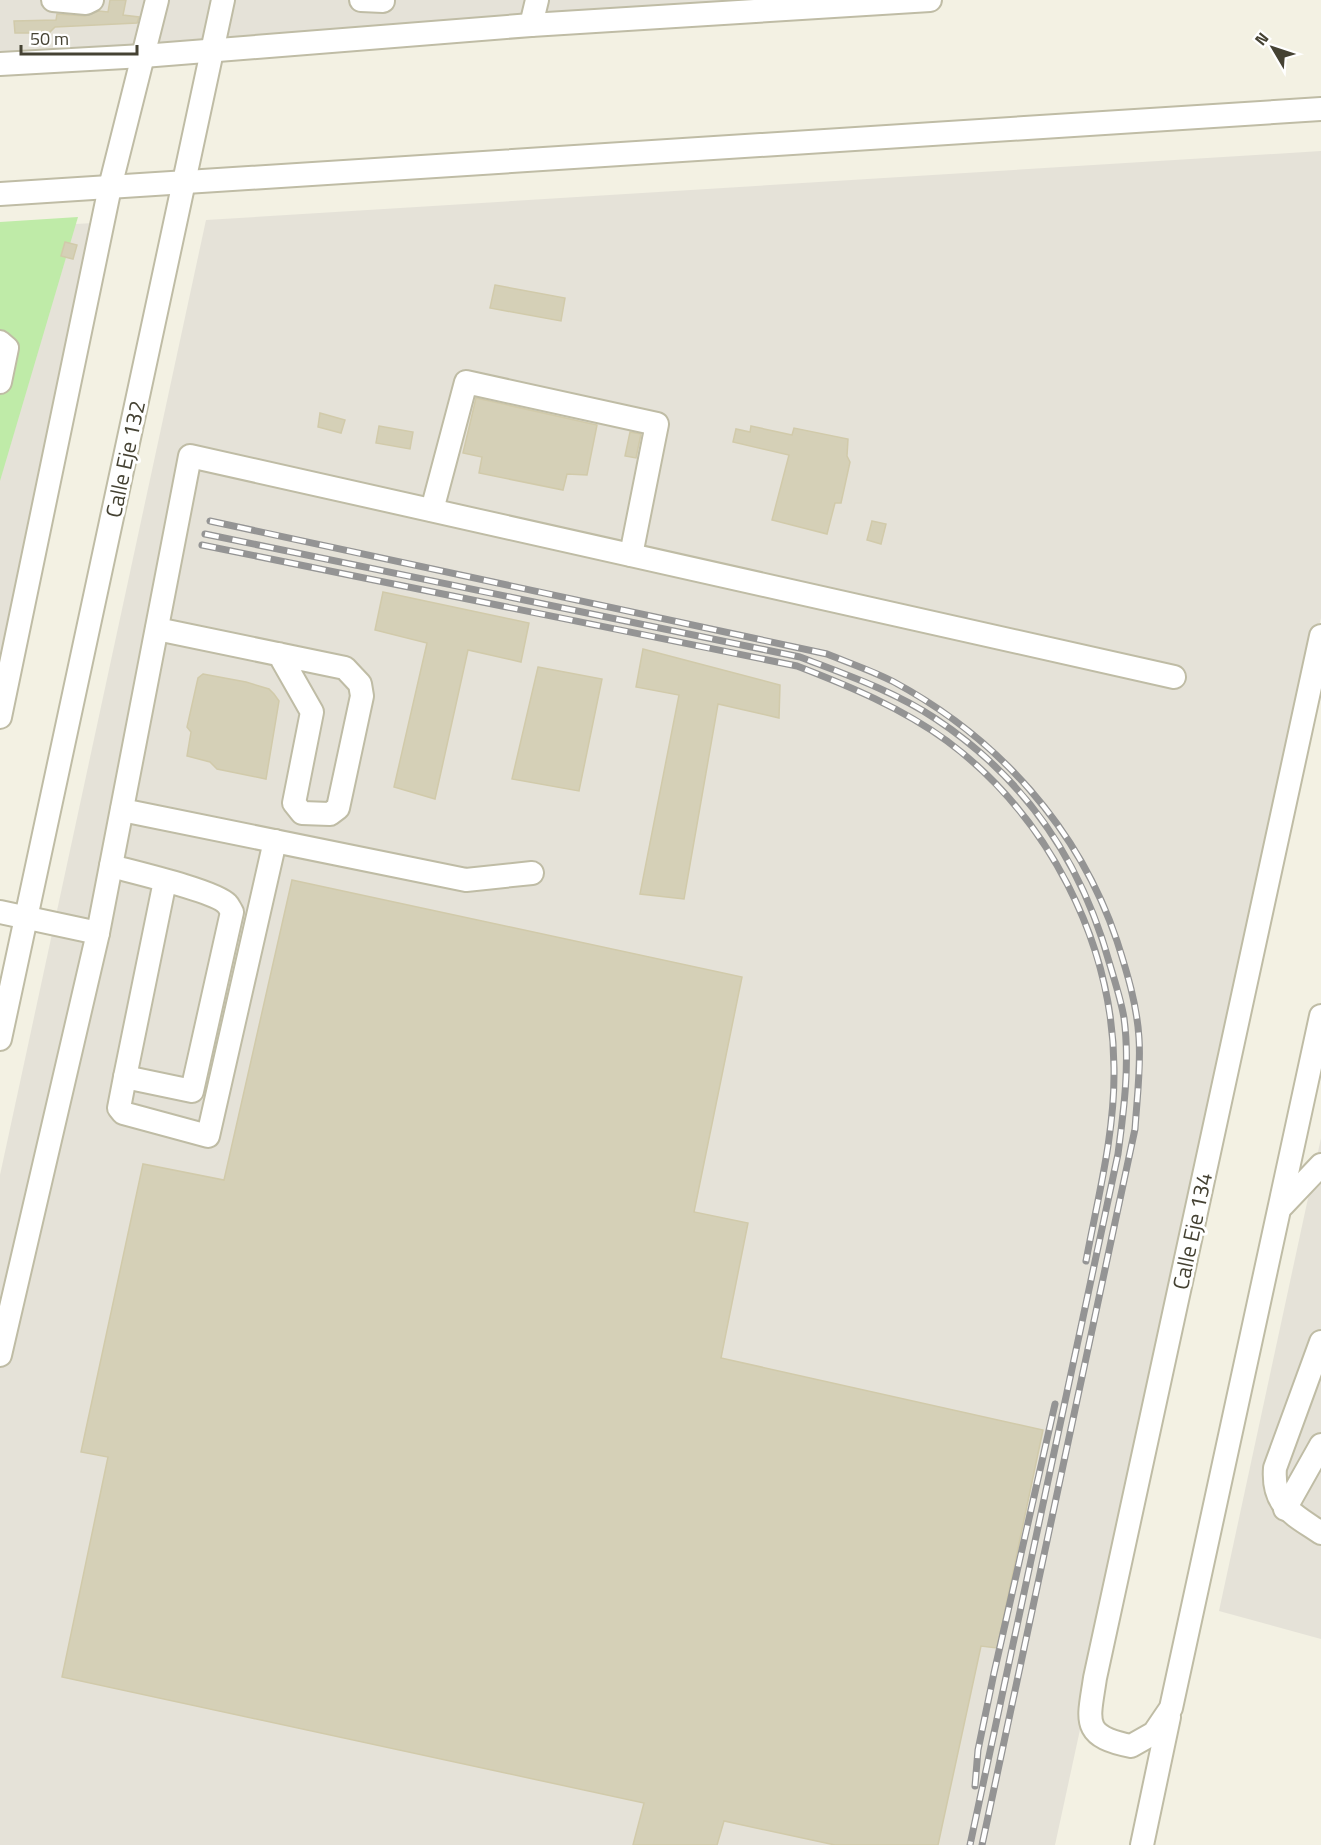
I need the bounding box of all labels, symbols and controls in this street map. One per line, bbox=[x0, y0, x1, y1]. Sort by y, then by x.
scale bar bbox=[21, 18, 136, 56]
north arrow bbox=[1243, 18, 1303, 78]
text: 50 m bbox=[30, 25, 69, 52]
text: N bbox=[1249, 27, 1274, 50]
street label: Calle Eje 132 bbox=[96, 397, 154, 521]
street label: Calle Eje 134 bbox=[1163, 1169, 1221, 1293]

